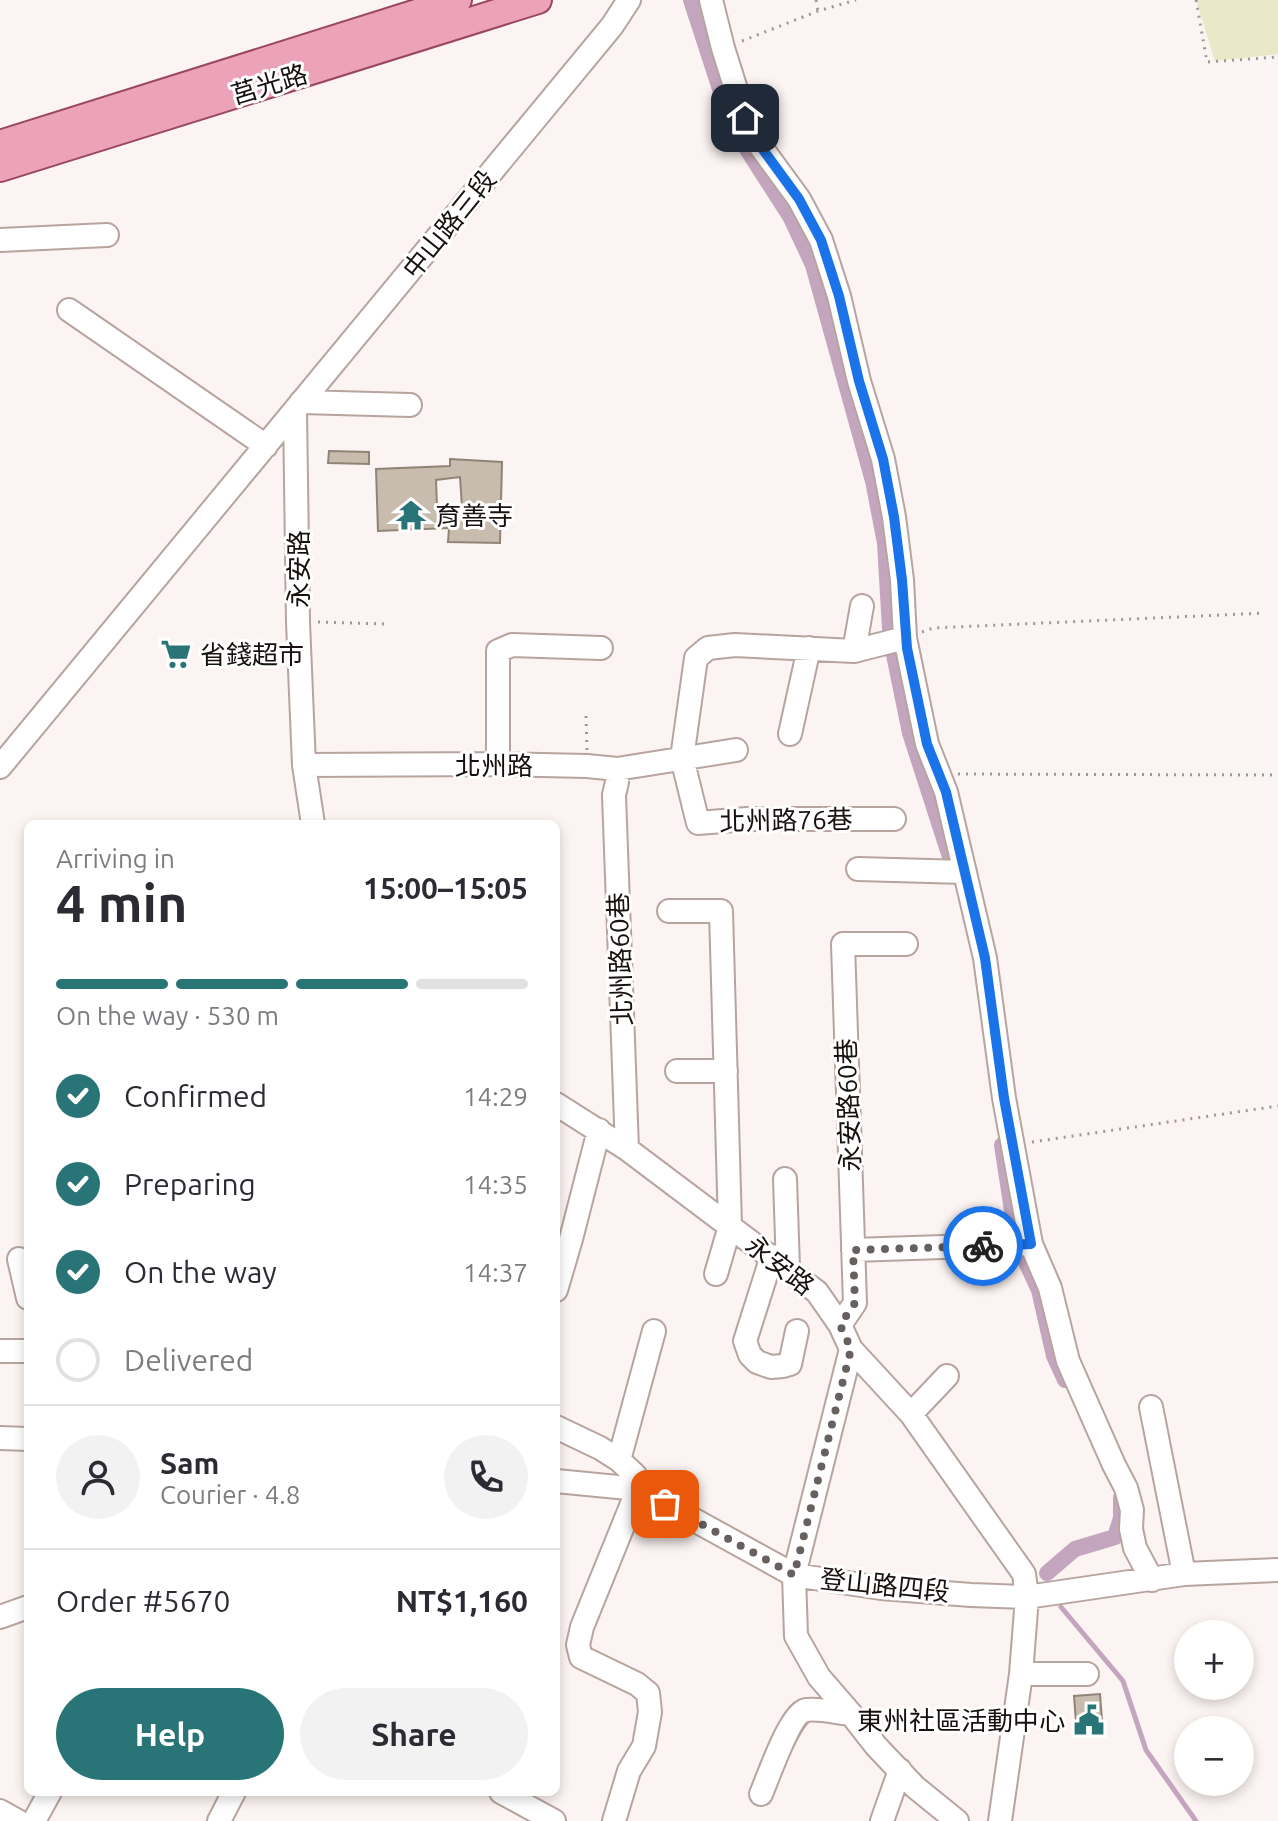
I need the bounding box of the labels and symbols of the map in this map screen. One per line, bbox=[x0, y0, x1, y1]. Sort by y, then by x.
street label: 莒光路 bbox=[227, 59, 311, 109]
pin bbox=[711, 84, 779, 152]
street label: 中山路三段 bbox=[397, 164, 501, 284]
temple icon: 育善寺 bbox=[394, 498, 428, 532]
place label: 育善寺 bbox=[435, 501, 513, 530]
street label: 永安路 bbox=[284, 530, 313, 608]
supermarket icon: 省錢超市 bbox=[159, 637, 193, 671]
place label: 省錢超市 bbox=[200, 640, 304, 669]
street label: 北州路 bbox=[455, 751, 533, 780]
street label: 北州路76巷 bbox=[719, 804, 853, 836]
street label: 北州路60巷 bbox=[603, 892, 637, 1026]
street label: 永安路60巷 bbox=[831, 1038, 865, 1172]
courier bbox=[943, 1206, 1023, 1286]
street label: 永安路 bbox=[740, 1230, 820, 1300]
pin bbox=[631, 1470, 699, 1538]
street label: 登山路四段 bbox=[819, 1564, 951, 1606]
public building icon: 東州社區活動中心 bbox=[1072, 1703, 1106, 1737]
place label: 東州社區活動中心 bbox=[857, 1706, 1065, 1735]

